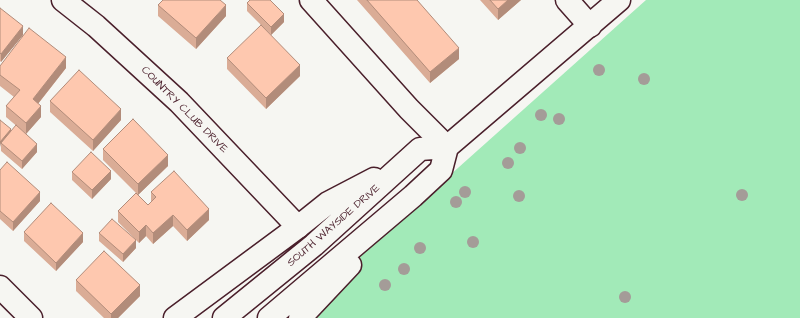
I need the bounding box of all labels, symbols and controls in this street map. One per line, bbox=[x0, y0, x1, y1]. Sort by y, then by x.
street label: COUNTRY CLUB DRIVE bbox=[138, 64, 230, 156]
street label: SOUTH WAYSIDE DRIVE bbox=[285, 182, 383, 270]

